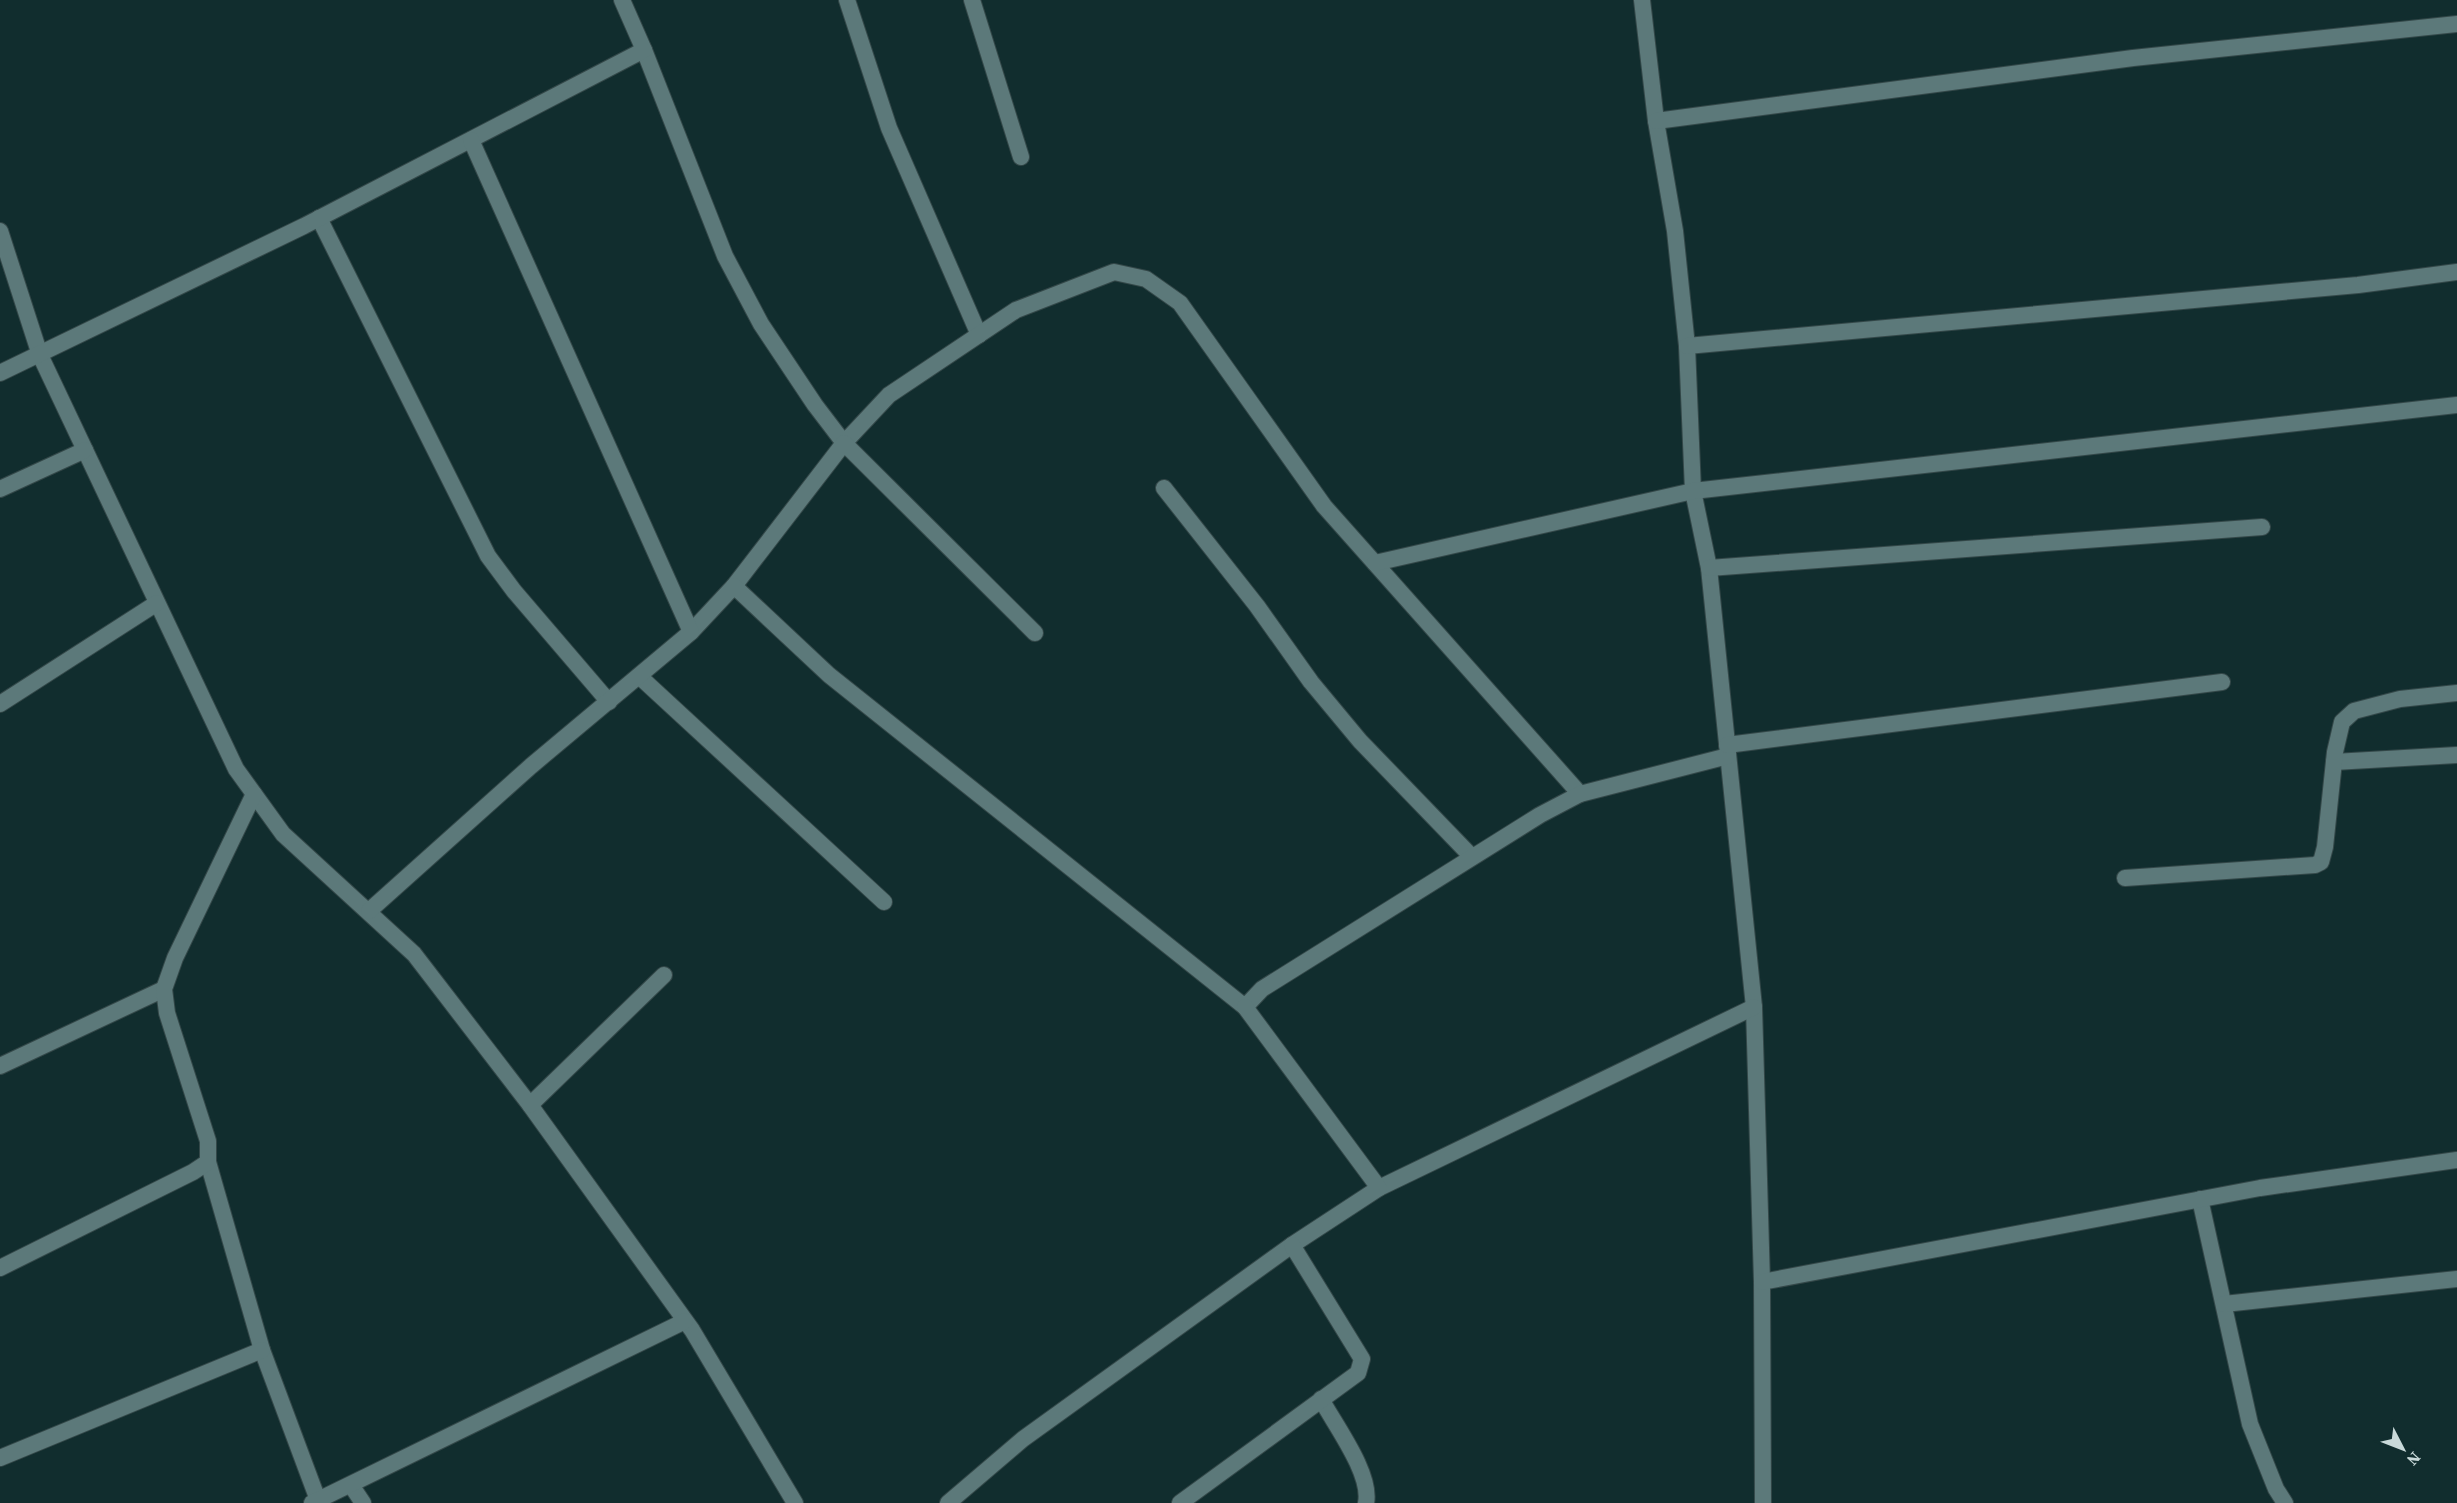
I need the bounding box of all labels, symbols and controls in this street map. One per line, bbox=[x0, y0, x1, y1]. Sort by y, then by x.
north arrow bbox=[2373, 1419, 2433, 1479]
text: N bbox=[2402, 1447, 2426, 1471]

